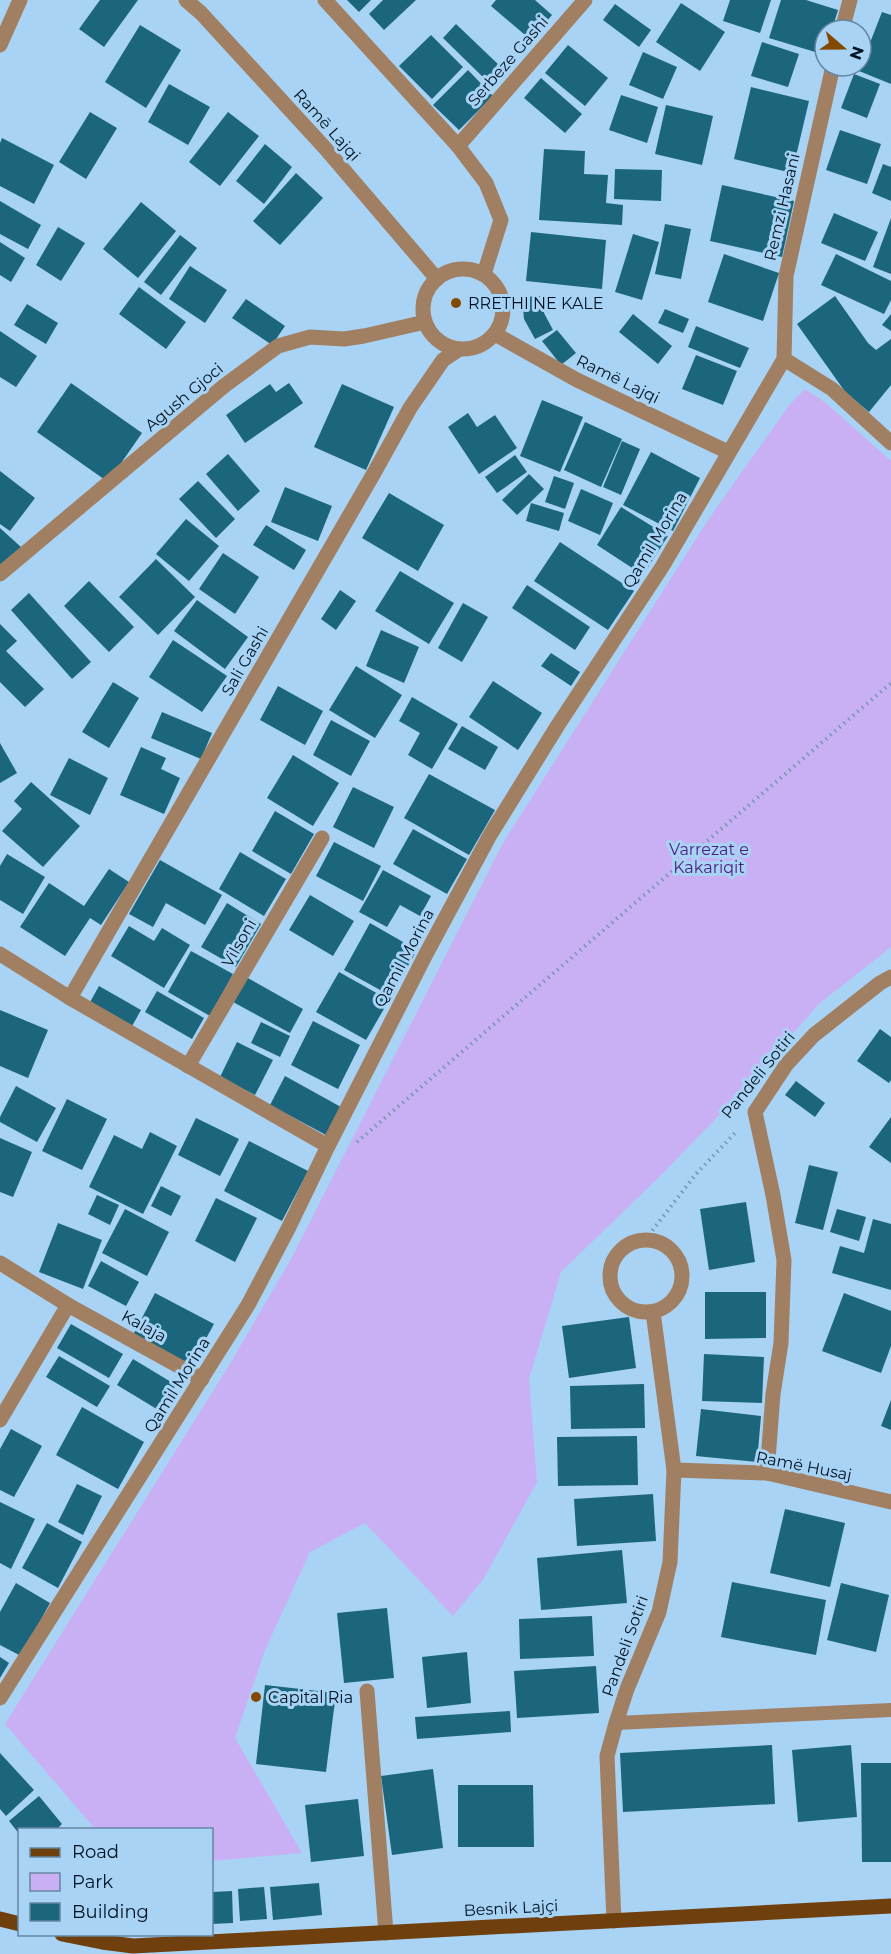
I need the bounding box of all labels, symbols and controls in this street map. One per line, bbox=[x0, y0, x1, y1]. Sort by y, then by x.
street label: Serbeze Gashi bbox=[464, 12, 552, 110]
north arrow bbox=[813, 18, 873, 78]
text: N bbox=[845, 44, 868, 62]
street label: Ramē Lajqi bbox=[290, 85, 364, 165]
street label: Remzi Hasani bbox=[760, 151, 804, 263]
place label: RRETHI NE KALE bbox=[468, 294, 604, 313]
marker: RRETHI NE KALE bbox=[449, 296, 463, 310]
street label: Ramë Lajqi bbox=[573, 351, 663, 407]
street label: Agush Gjoci bbox=[141, 359, 227, 435]
street label: Qamil Morina bbox=[619, 488, 691, 592]
street label: Sali Gashi bbox=[218, 623, 272, 699]
park label: Varrezat e Kakariqit bbox=[669, 840, 749, 877]
street label: Qamil Morina bbox=[370, 906, 438, 1010]
street label: Vilsoni bbox=[218, 916, 260, 970]
street label: Pandeli Sotiri bbox=[717, 1028, 799, 1122]
street label: Kalaja bbox=[118, 1306, 170, 1346]
street label: Qamil Morina bbox=[140, 1334, 214, 1436]
street label: Ramë Husaj bbox=[755, 1447, 853, 1485]
street label: Pandeli Sotiri bbox=[598, 1593, 652, 1699]
place label: Capital Ria bbox=[268, 1688, 353, 1707]
marker: Capital Ria bbox=[249, 1690, 263, 1704]
legend bbox=[18, 1828, 213, 1936]
text: Road bbox=[72, 1841, 119, 1863]
text: Park bbox=[72, 1871, 113, 1893]
street label: Besnik Lajçi bbox=[463, 1896, 559, 1920]
text: Building bbox=[72, 1901, 149, 1923]

